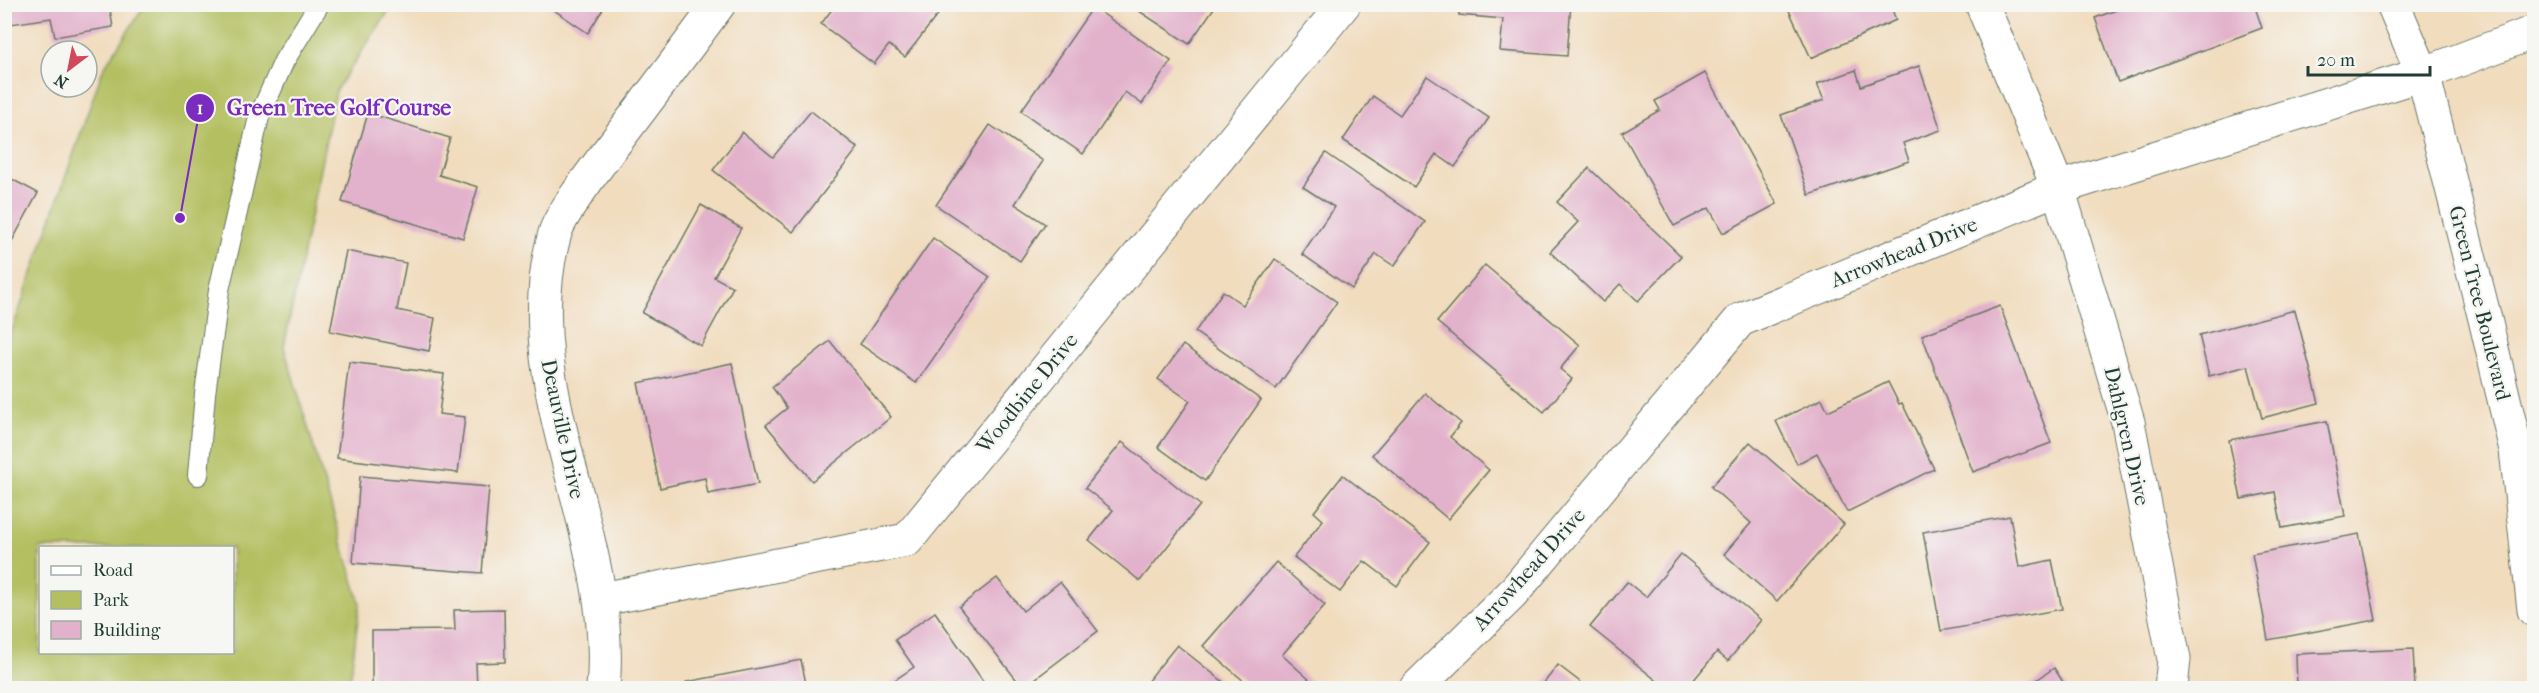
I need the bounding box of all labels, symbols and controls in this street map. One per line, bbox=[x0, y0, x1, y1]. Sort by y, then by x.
north arrow bbox=[39, 39, 99, 99]
scale bar bbox=[2308, 39, 2430, 77]
text: 20 m bbox=[2317, 50, 2355, 71]
text: N bbox=[50, 70, 71, 93]
callout: Green Tree Golf Course bbox=[185, 88, 463, 128]
text: Green Tree Golf Course bbox=[227, 95, 451, 121]
text: 1 bbox=[197, 98, 203, 119]
street label: Green Tree Boulevard bbox=[2444, 203, 2516, 403]
street label: Arrowhead Drive bbox=[1826, 212, 1981, 293]
street label: Woodbine Drive bbox=[971, 328, 1083, 459]
street label: Deauville Drive bbox=[536, 357, 590, 501]
street label: Dahlgren Drive bbox=[2099, 364, 2155, 508]
street label: Arrowhead Drive bbox=[1467, 503, 1590, 636]
legend bbox=[39, 546, 234, 654]
text: Road bbox=[93, 560, 133, 581]
text: Park bbox=[93, 590, 130, 611]
text: Building bbox=[93, 620, 161, 641]

